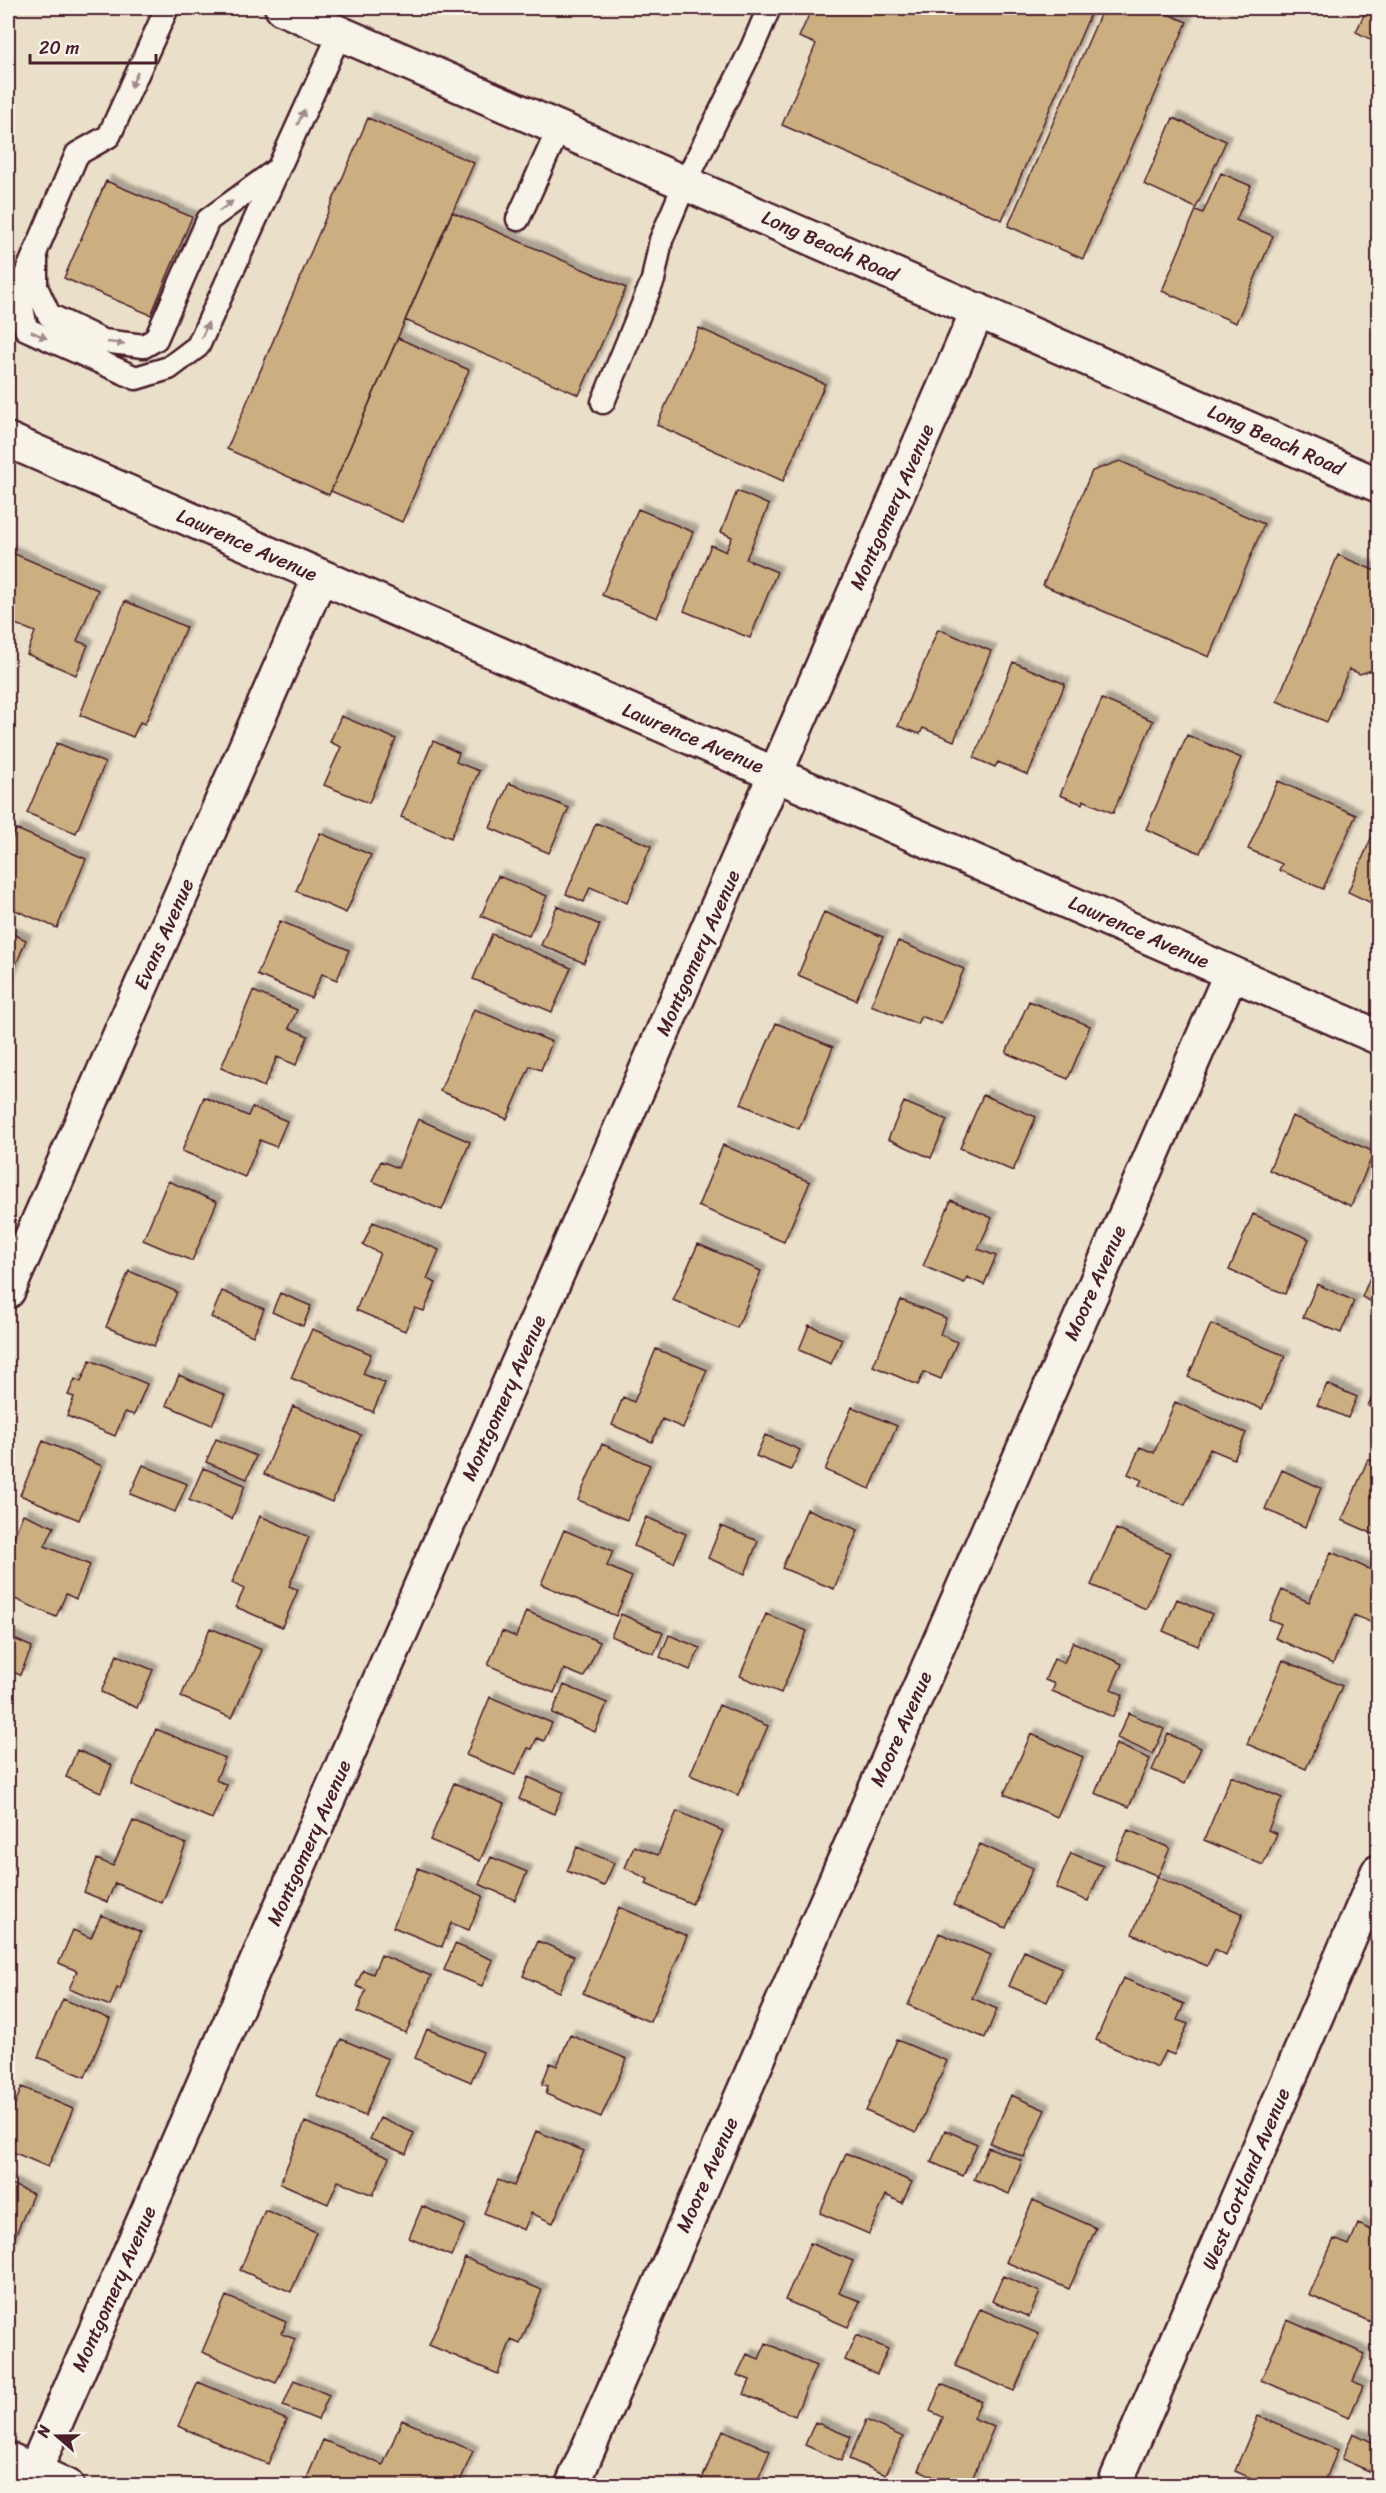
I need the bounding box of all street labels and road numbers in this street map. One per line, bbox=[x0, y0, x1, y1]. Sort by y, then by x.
street label: Long Beach Road bbox=[756, 200, 906, 292]
street label: Long Beach Road bbox=[1202, 394, 1352, 486]
street label: Montgomery Avenue bbox=[840, 418, 944, 596]
street label: Lawrence Avenue bbox=[171, 498, 323, 592]
street label: Lawrence Avenue bbox=[617, 692, 770, 784]
street label: Montgomery Avenue bbox=[646, 864, 750, 1042]
street label: Evans Avenue bbox=[124, 873, 204, 995]
street label: Lawrence Avenue bbox=[1063, 885, 1215, 979]
street label: Moore Avenue bbox=[1054, 1219, 1136, 1347]
street label: Montgomery Avenue bbox=[452, 1309, 556, 1487]
street label: Moore Avenue bbox=[860, 1665, 942, 1793]
street label: Montgomery Avenue bbox=[257, 1754, 361, 1932]
street label: West Cortland Avenue bbox=[1192, 2082, 1300, 2275]
street label: Moore Avenue bbox=[666, 2111, 748, 2239]
street label: Montgomery Avenue bbox=[62, 2200, 166, 2378]

